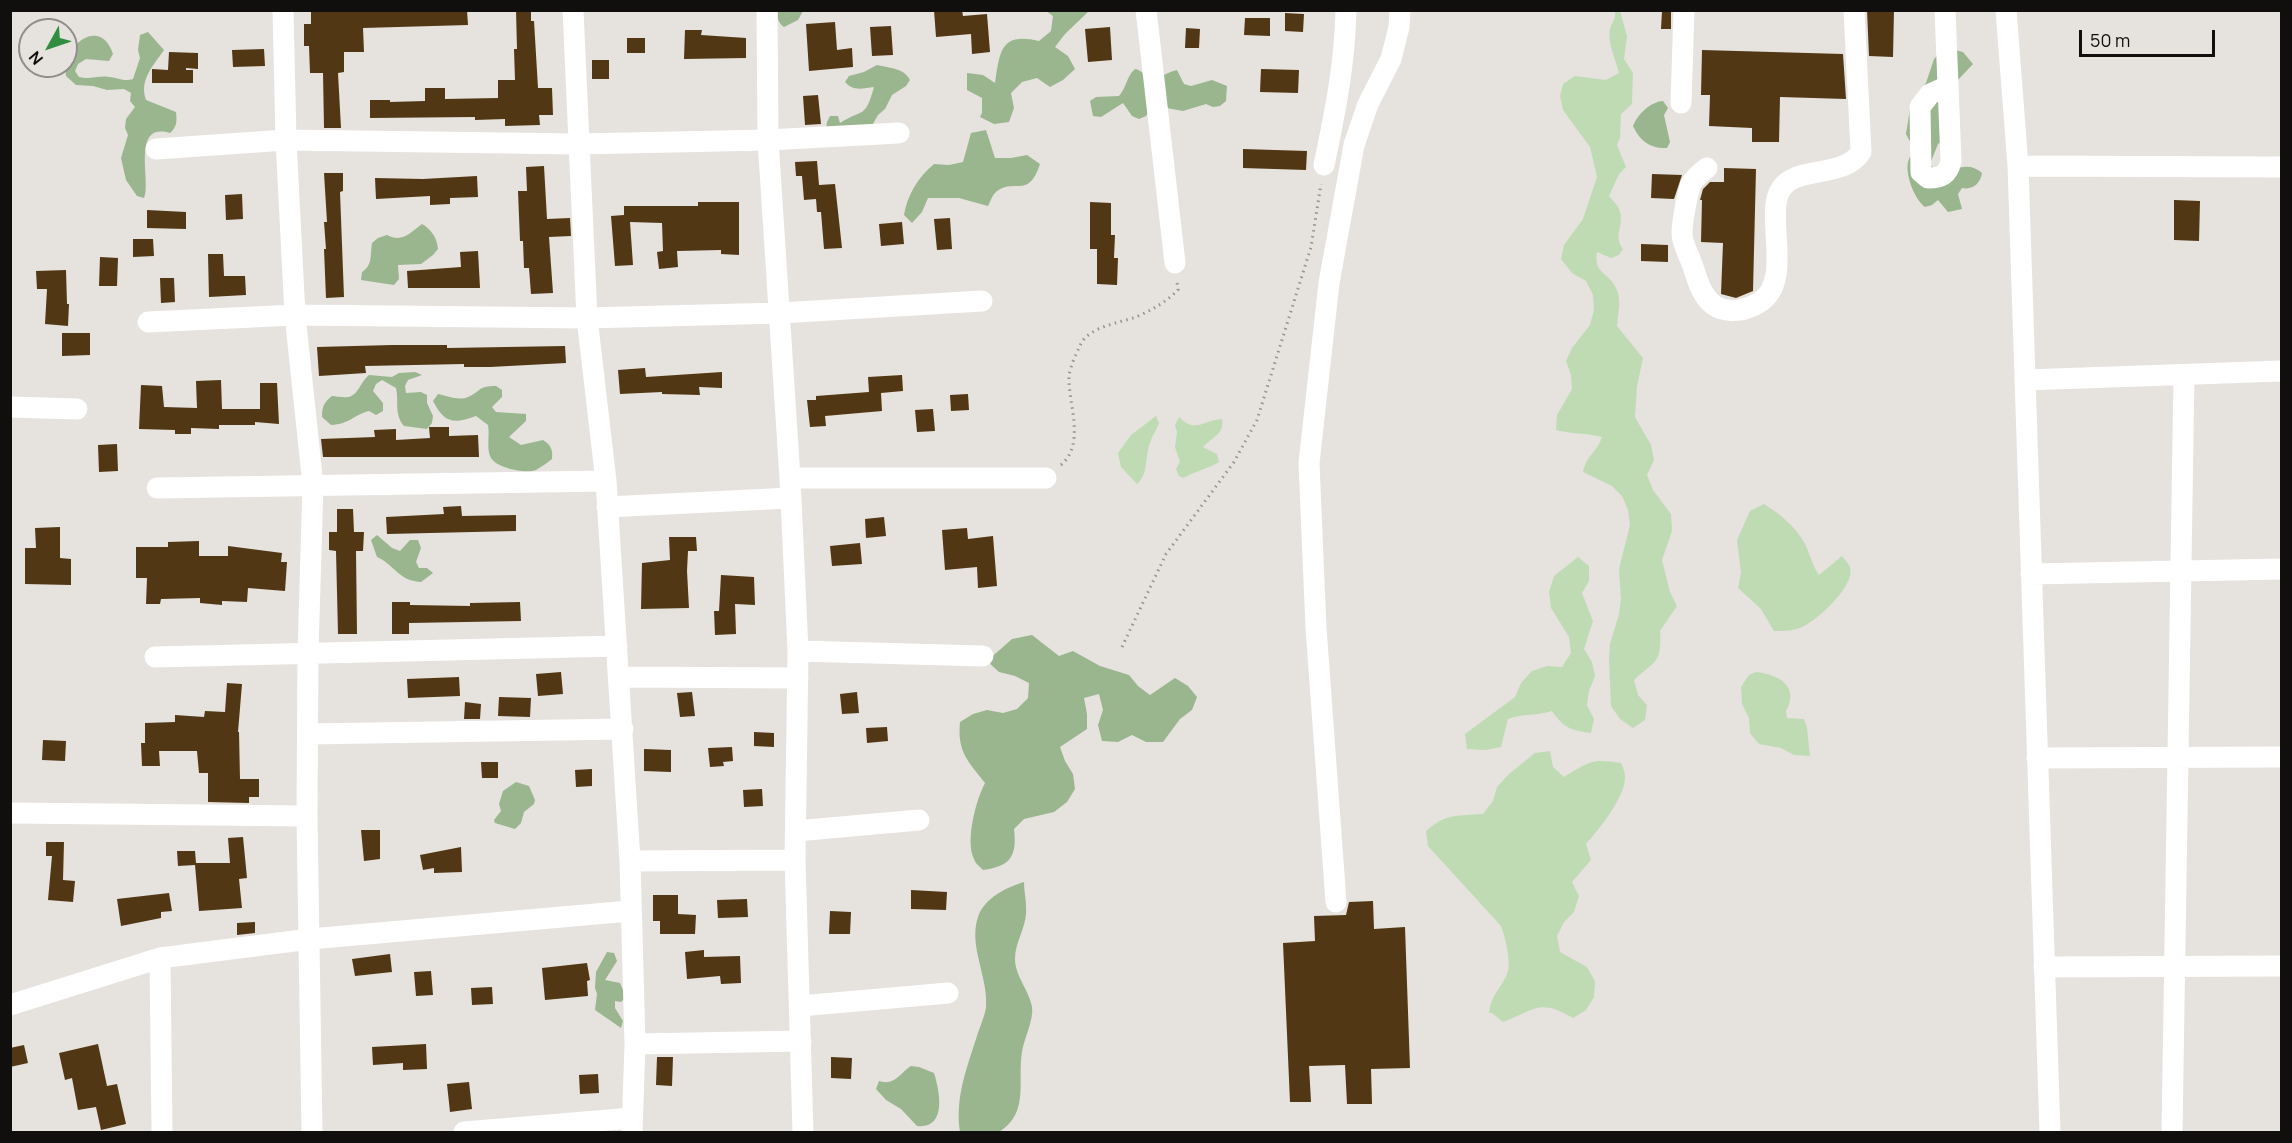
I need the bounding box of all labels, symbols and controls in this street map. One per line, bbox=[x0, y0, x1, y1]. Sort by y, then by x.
north arrow bbox=[18, 18, 78, 78]
scale bar bbox=[2082, 18, 2218, 56]
text: 50 m bbox=[2090, 28, 2130, 52]
text: N bbox=[24, 47, 48, 70]

